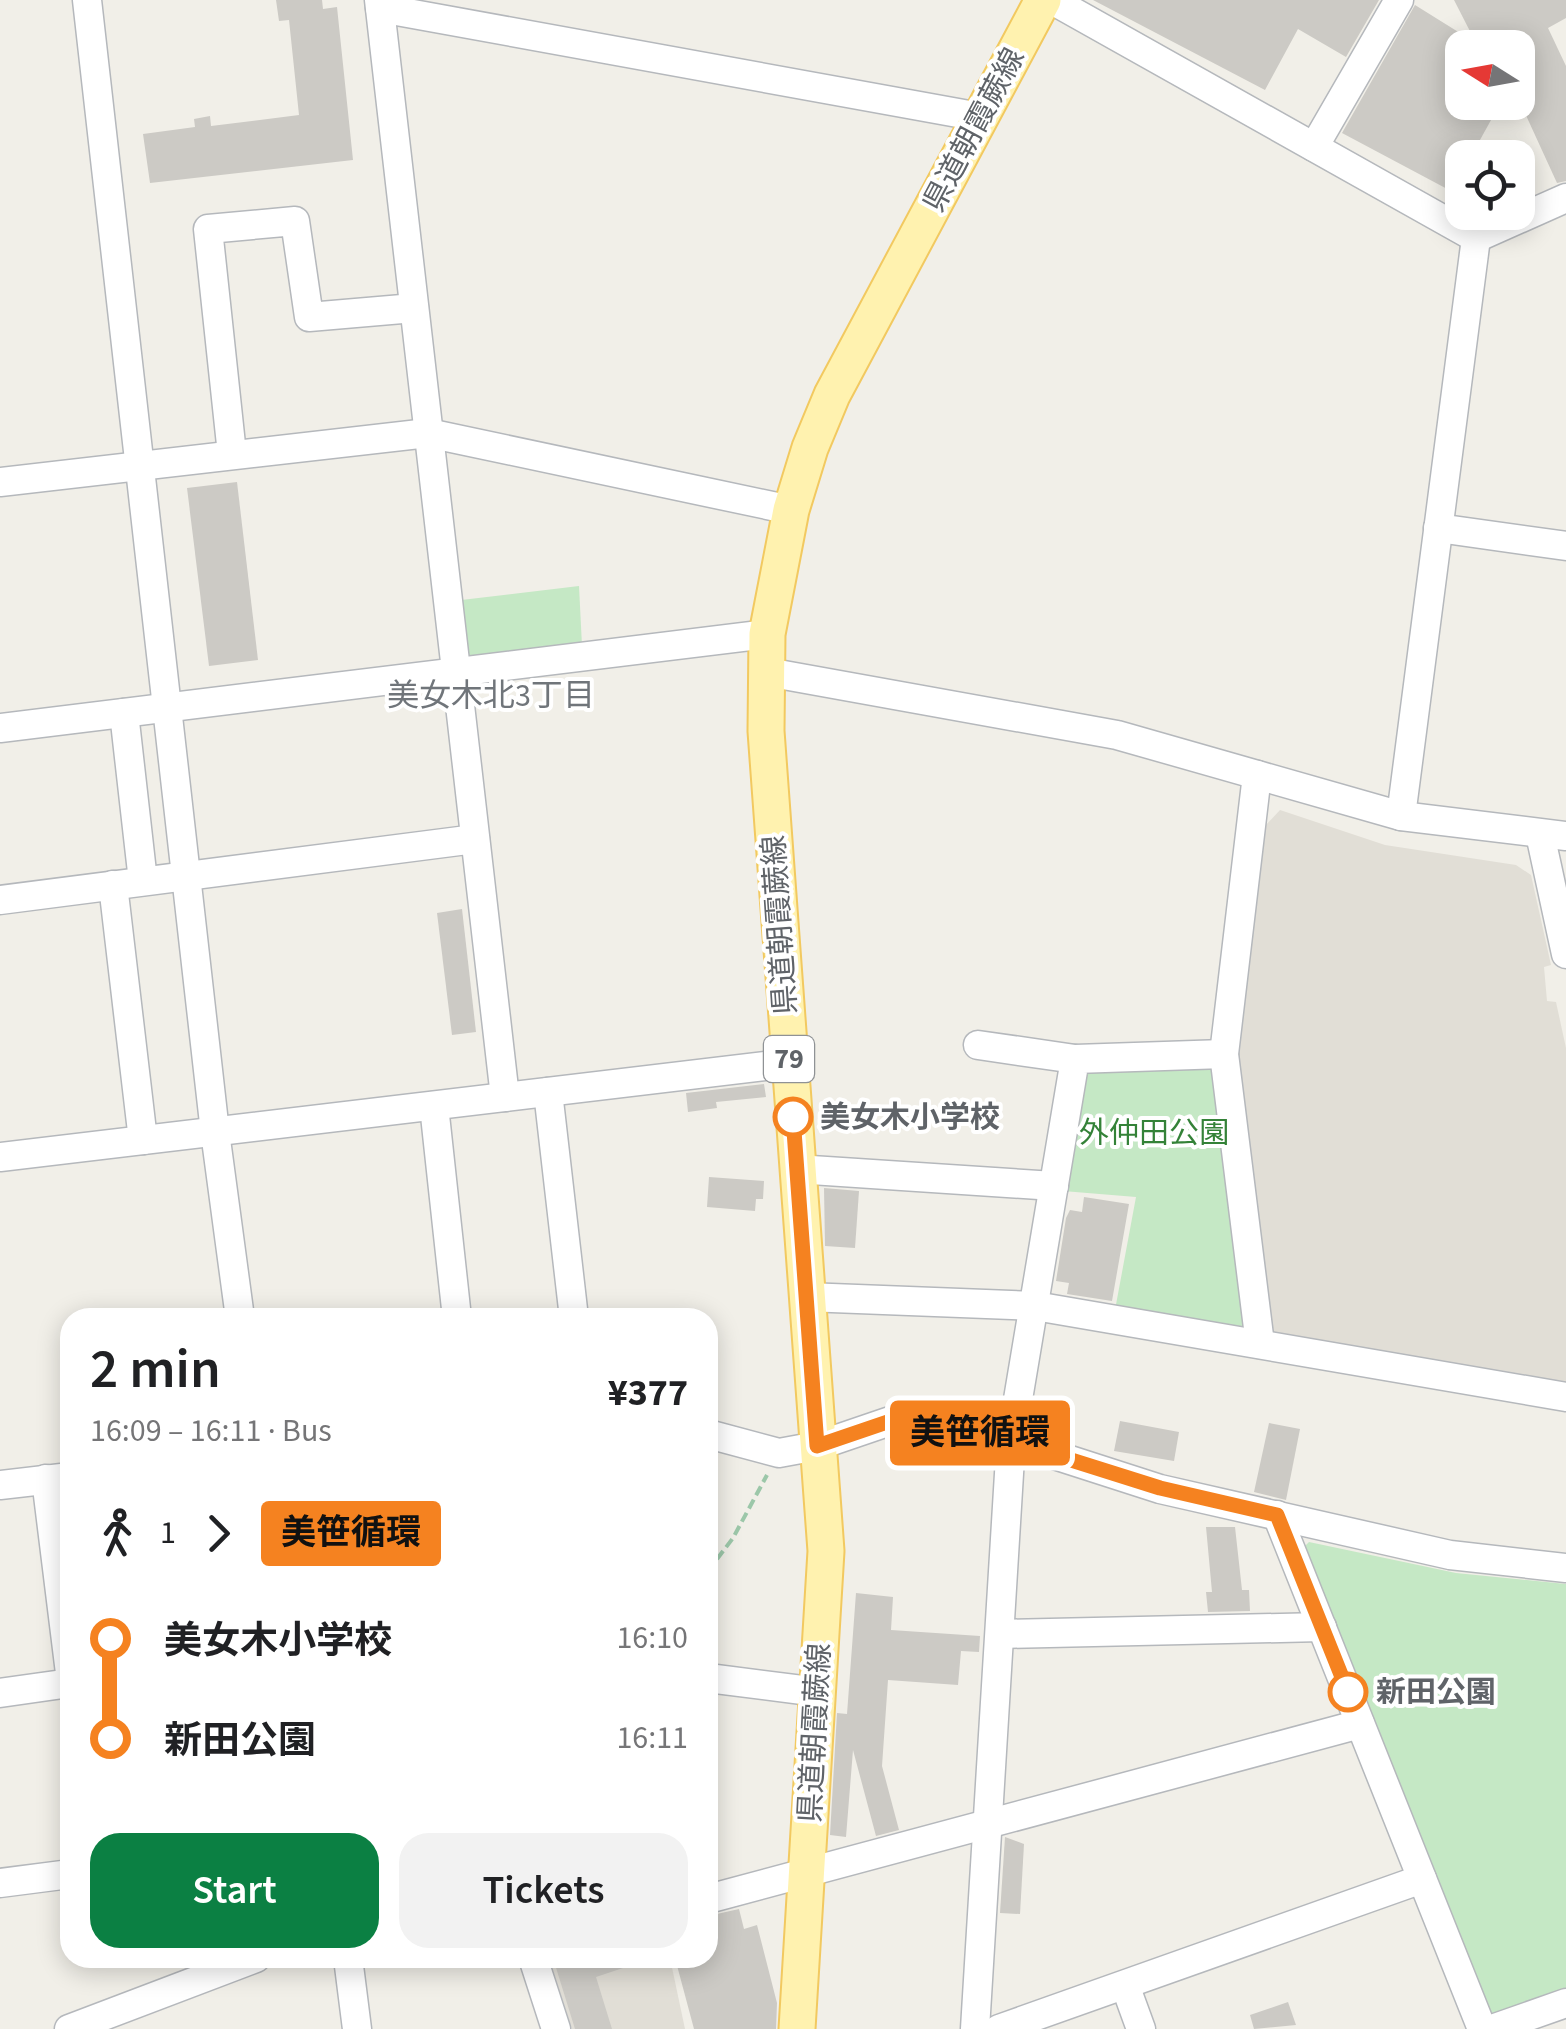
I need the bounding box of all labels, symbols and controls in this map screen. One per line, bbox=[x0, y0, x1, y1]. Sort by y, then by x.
north arrow bbox=[1445, 30, 1535, 120]
map controls bbox=[1445, 30, 1535, 230]
street label: 県道朝霞蕨線 bbox=[913, 40, 1035, 220]
button: locate bbox=[1445, 140, 1535, 230]
district label: 美女木北3丁目 bbox=[387, 673, 595, 719]
street label: 県道朝霞蕨線 bbox=[752, 834, 808, 1016]
road number: 79 bbox=[764, 1036, 814, 1082]
place label: 美女木小学校 bbox=[820, 1096, 1000, 1139]
marker: 美女木小学校 bbox=[774, 1098, 812, 1136]
park label: 外仲田公園 bbox=[1079, 1112, 1229, 1155]
text: 2 min bbox=[90, 1331, 221, 1409]
text: ¥377 bbox=[608, 1366, 688, 1420]
line badge: 美笹循環 bbox=[910, 1400, 1050, 1466]
text: 16:09 – 16:11 · Bus bbox=[90, 1408, 332, 1454]
text: 美笹循環 bbox=[910, 1408, 1050, 1458]
icon: walk bbox=[90, 1506, 145, 1561]
icon: forward bbox=[191, 1506, 246, 1561]
text: 美笹循環 bbox=[281, 1508, 421, 1558]
text: 1 bbox=[160, 1510, 176, 1556]
text: 美女木小学校 bbox=[164, 1614, 392, 1668]
text: 16:10 bbox=[616, 1615, 688, 1661]
street label: 県道朝霞蕨線 bbox=[789, 1642, 841, 1824]
place label: 新田公園 bbox=[1376, 1671, 1496, 1714]
marker: 新田公園 bbox=[1329, 1673, 1367, 1711]
text: 新田公園 bbox=[164, 1714, 316, 1768]
text: 16:11 bbox=[616, 1715, 688, 1761]
button: Start bbox=[90, 1833, 379, 1948]
button: Tickets bbox=[399, 1833, 688, 1948]

